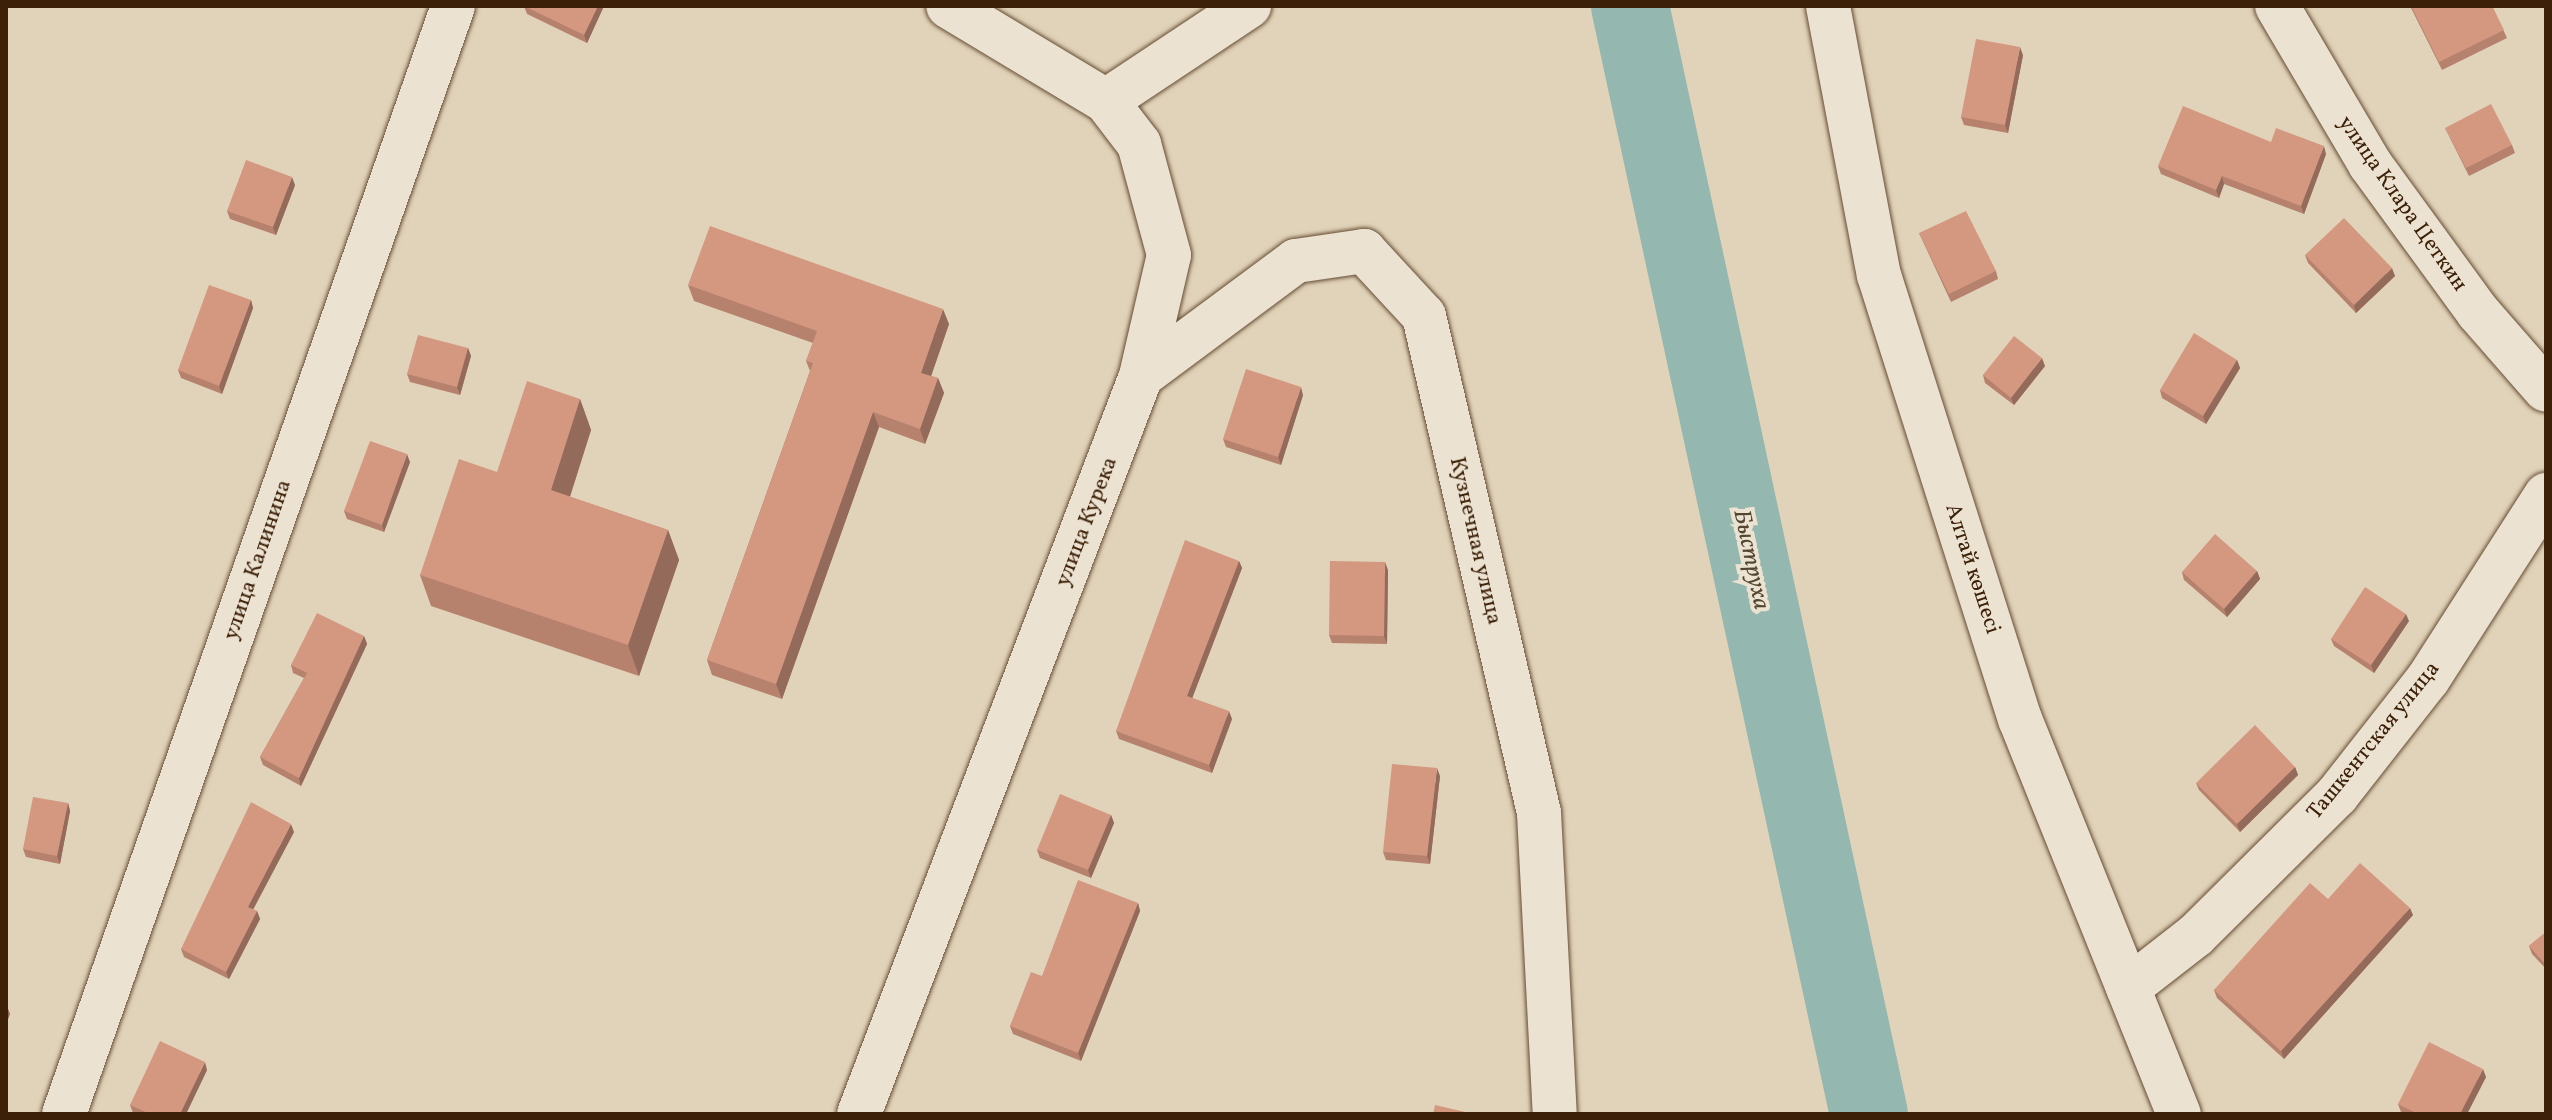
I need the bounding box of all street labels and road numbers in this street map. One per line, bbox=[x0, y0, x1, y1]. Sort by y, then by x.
street label: улица Клара Цеткин bbox=[2332, 111, 2472, 297]
street label: улица Курека bbox=[1050, 453, 1124, 591]
street label: Кузнечная улица bbox=[1443, 454, 1507, 628]
street label: улица Калинина bbox=[218, 476, 298, 644]
street label: Алтай көшесі bbox=[1939, 501, 2005, 637]
street label: Ташкентская улица bbox=[2302, 656, 2446, 826]

